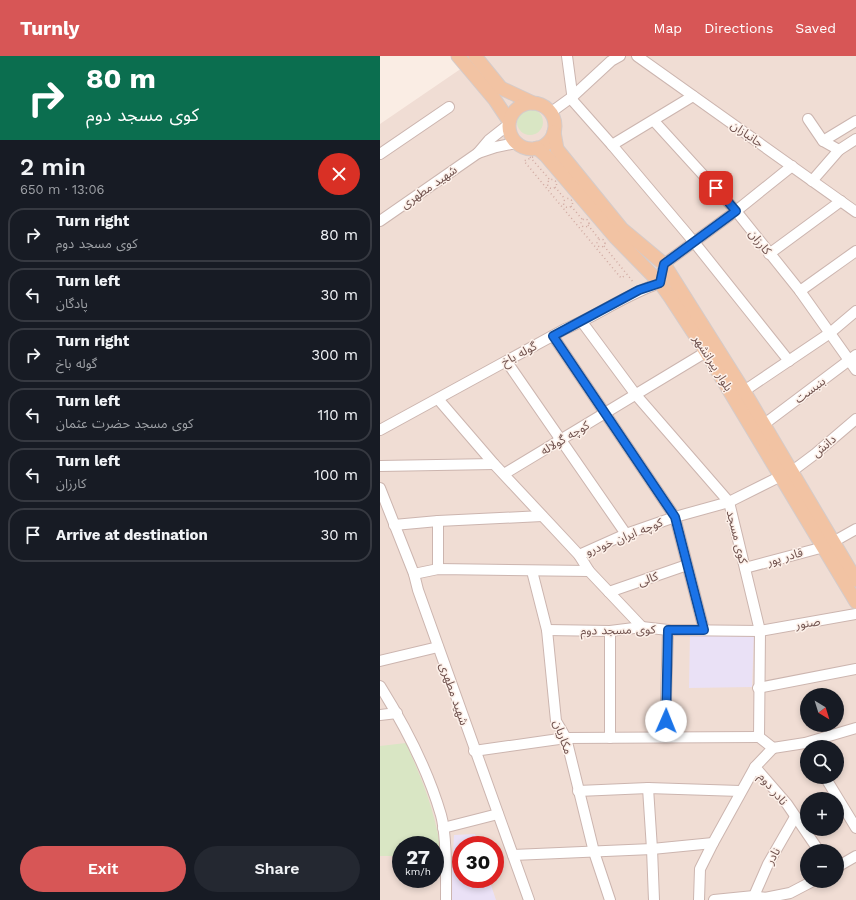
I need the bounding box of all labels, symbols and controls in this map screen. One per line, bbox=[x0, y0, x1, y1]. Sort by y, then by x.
text: Turnly bbox=[20, 17, 80, 40]
text: Map bbox=[654, 20, 682, 36]
text: Directions bbox=[704, 20, 773, 36]
text: Saved bbox=[795, 20, 836, 36]
text: 80 m bbox=[86, 62, 156, 95]
icon: right bbox=[20, 72, 72, 124]
text: کوی مسجد دوم bbox=[86, 104, 199, 125]
street label: جانبازان bbox=[728, 118, 766, 150]
text: 2 min bbox=[20, 153, 86, 181]
button: close bbox=[318, 153, 360, 195]
street label: شهید مطهری bbox=[398, 163, 460, 211]
pin bbox=[699, 171, 733, 205]
icon: arrive bbox=[705, 177, 727, 199]
text: 650 m · 13:06 bbox=[20, 182, 104, 197]
text: Turn right bbox=[56, 212, 129, 230]
icon: right bbox=[22, 224, 44, 246]
text: 80 m bbox=[320, 226, 358, 244]
street label: کارزان bbox=[746, 227, 775, 258]
text: کوی مسجد دوم bbox=[56, 236, 138, 251]
text: Turn left bbox=[56, 272, 120, 290]
icon: left bbox=[22, 284, 44, 306]
text: 30 m bbox=[321, 286, 358, 304]
text: پادگان bbox=[56, 296, 88, 311]
text: Turn right bbox=[56, 332, 129, 350]
street label: بلوار پیرانشهر bbox=[689, 332, 736, 394]
street label: گوله باخ bbox=[499, 338, 541, 371]
icon: right bbox=[22, 344, 44, 366]
text: 300 m bbox=[311, 346, 358, 364]
text: گوله باخ bbox=[56, 356, 97, 371]
street label: بنبست bbox=[792, 374, 828, 406]
text: Turn left bbox=[56, 392, 120, 410]
icon: left bbox=[22, 404, 44, 426]
text: 110 m bbox=[318, 406, 358, 424]
text: کوی مسجد حضرت عثمان bbox=[56, 416, 193, 431]
street label: کوچه گولاله bbox=[538, 418, 593, 459]
street label: دانش bbox=[809, 432, 839, 460]
text: Turn left bbox=[56, 452, 120, 470]
icon: left bbox=[22, 464, 44, 486]
text: 100 m bbox=[314, 466, 358, 484]
text: کارزان bbox=[56, 476, 86, 491]
street label: کوی مسجد bbox=[724, 509, 751, 566]
street label: کوچه ایران خودرو bbox=[583, 515, 666, 560]
icon: arrive bbox=[22, 524, 44, 546]
text: Arrive at destination bbox=[56, 526, 208, 544]
text: 30 m bbox=[321, 526, 358, 544]
street label: قادر پور bbox=[764, 545, 805, 570]
street label: کالی bbox=[636, 569, 661, 589]
street label: صنور bbox=[793, 614, 822, 632]
street label: کوی مسجد دوم bbox=[580, 622, 657, 640]
street label: شهید مطهری bbox=[437, 661, 471, 727]
north arrow bbox=[800, 688, 844, 732]
map controls bbox=[800, 688, 844, 888]
position arrow bbox=[645, 700, 687, 742]
street label: مکاریان bbox=[550, 718, 576, 756]
button: search bbox=[800, 740, 844, 784]
street label: نادر دوم bbox=[754, 770, 791, 809]
button: + bbox=[800, 792, 844, 836]
speed limit sign: 30 bbox=[452, 836, 504, 888]
button: − bbox=[800, 844, 844, 888]
text: 27 bbox=[406, 845, 430, 869]
street label: نادر bbox=[762, 845, 783, 868]
button: Exit bbox=[20, 846, 186, 892]
button: Share bbox=[194, 846, 360, 892]
text: km/h bbox=[405, 866, 431, 877]

